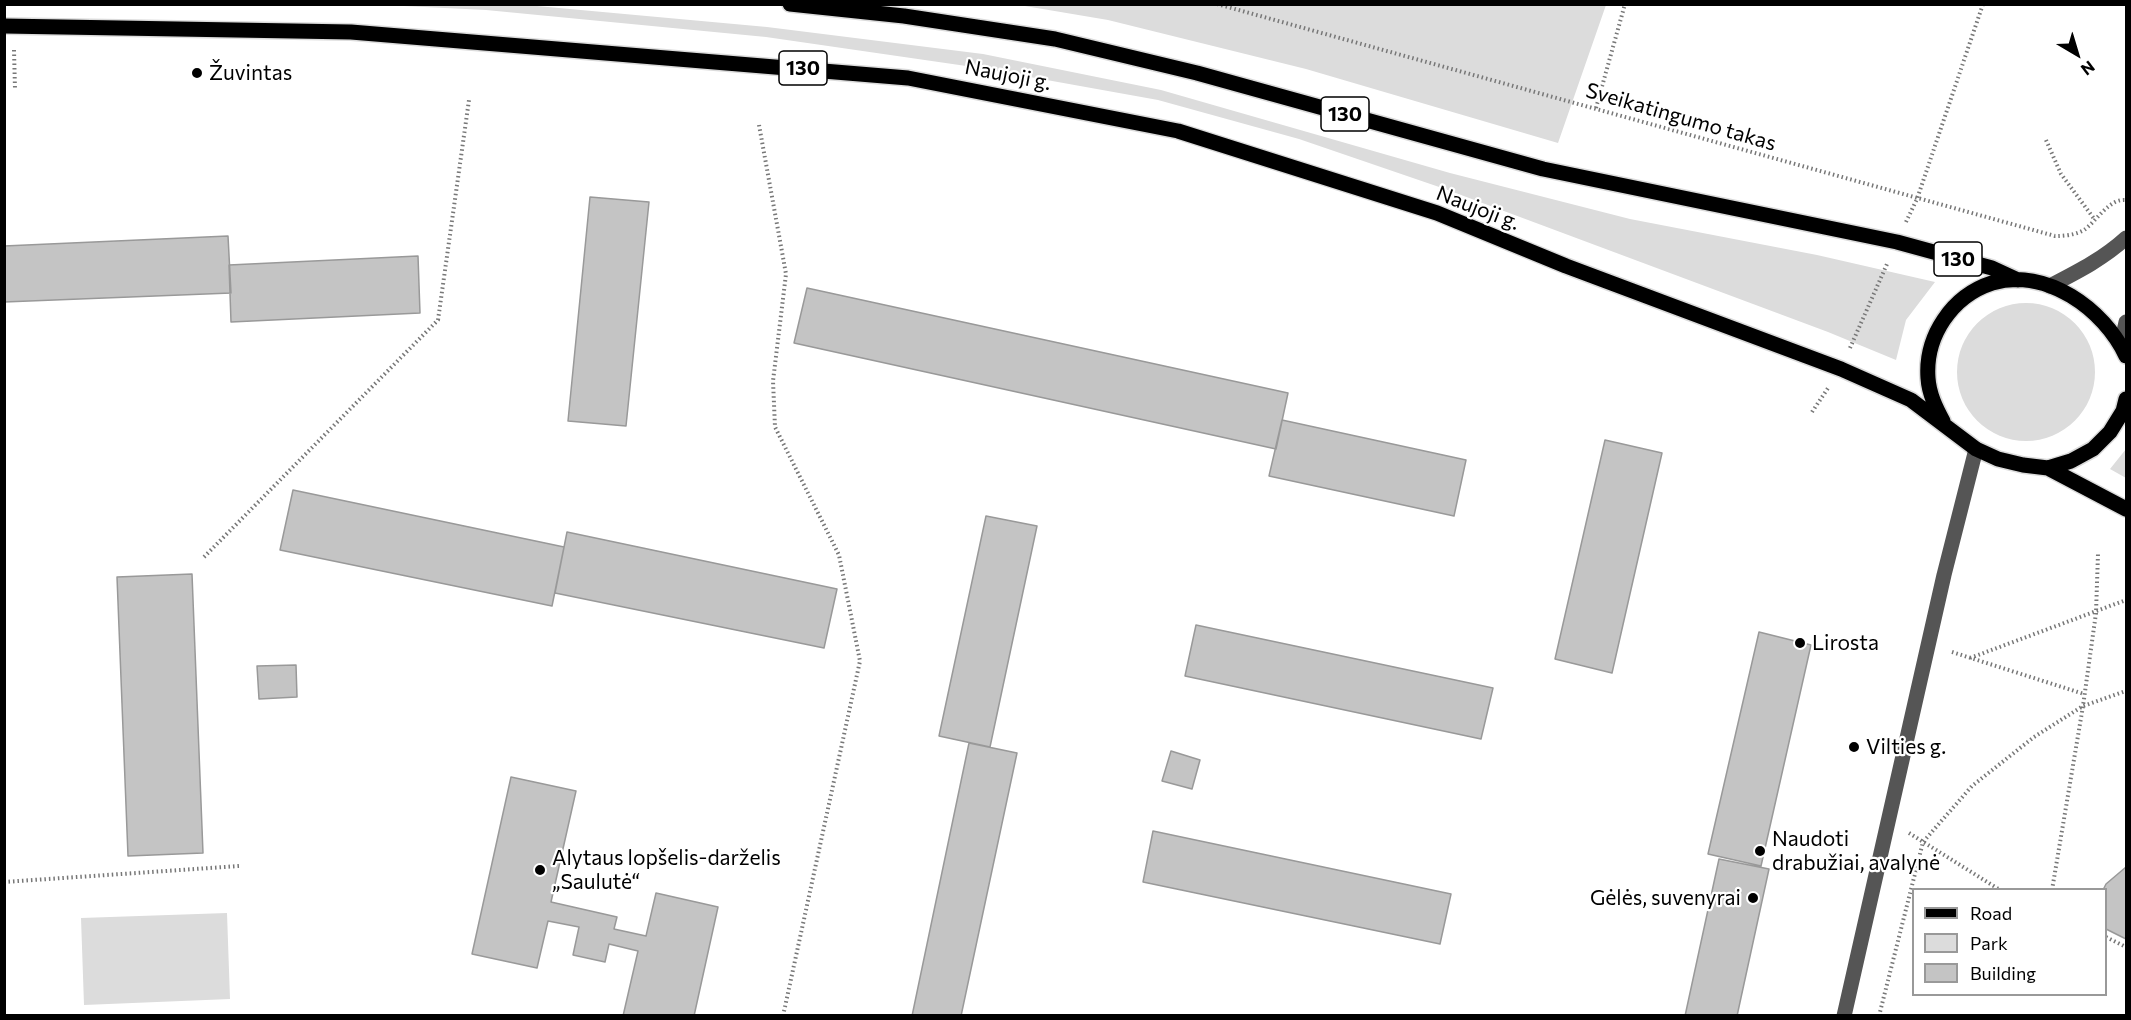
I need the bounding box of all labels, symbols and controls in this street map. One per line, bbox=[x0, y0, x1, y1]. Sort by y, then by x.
north arrow bbox=[2047, 24, 2107, 84]
road number: 130 bbox=[779, 51, 827, 85]
street label: Naujoji g. bbox=[963, 54, 1053, 96]
text: N bbox=[2078, 57, 2099, 80]
place label: Žuvintas bbox=[209, 60, 292, 86]
marker: Žuvintas bbox=[190, 66, 204, 80]
street label: Sveikatingumo takas bbox=[1583, 78, 1779, 156]
road number: 130 bbox=[1321, 97, 1369, 131]
street label: Naujoji g. bbox=[1433, 181, 1523, 235]
road number: 130 bbox=[1934, 242, 1982, 276]
place label: Lirosta bbox=[1812, 630, 1879, 656]
marker: Lirosta bbox=[1793, 636, 1807, 650]
place label: Vilties g. bbox=[1866, 734, 1946, 760]
marker: Vilties g. bbox=[1847, 740, 1861, 754]
place label: Naudoti drabužiai, avalynė bbox=[1772, 826, 1940, 876]
marker: Naudoti drabužiai, avalynė bbox=[1753, 844, 1767, 858]
place label: Alytaus lopšelis-darželis „Saulutė“ bbox=[552, 845, 781, 895]
marker: Alytaus lopšelis-darželis „Saulutė“ bbox=[533, 863, 547, 877]
place label: Gėlės, suvenyrai bbox=[1590, 885, 1741, 911]
legend bbox=[1912, 888, 2107, 996]
marker: Gėlės, suvenyrai bbox=[1746, 891, 1760, 905]
text: Road bbox=[1970, 902, 2012, 924]
text: Park bbox=[1970, 932, 2008, 954]
text: Building bbox=[1970, 962, 2036, 984]

